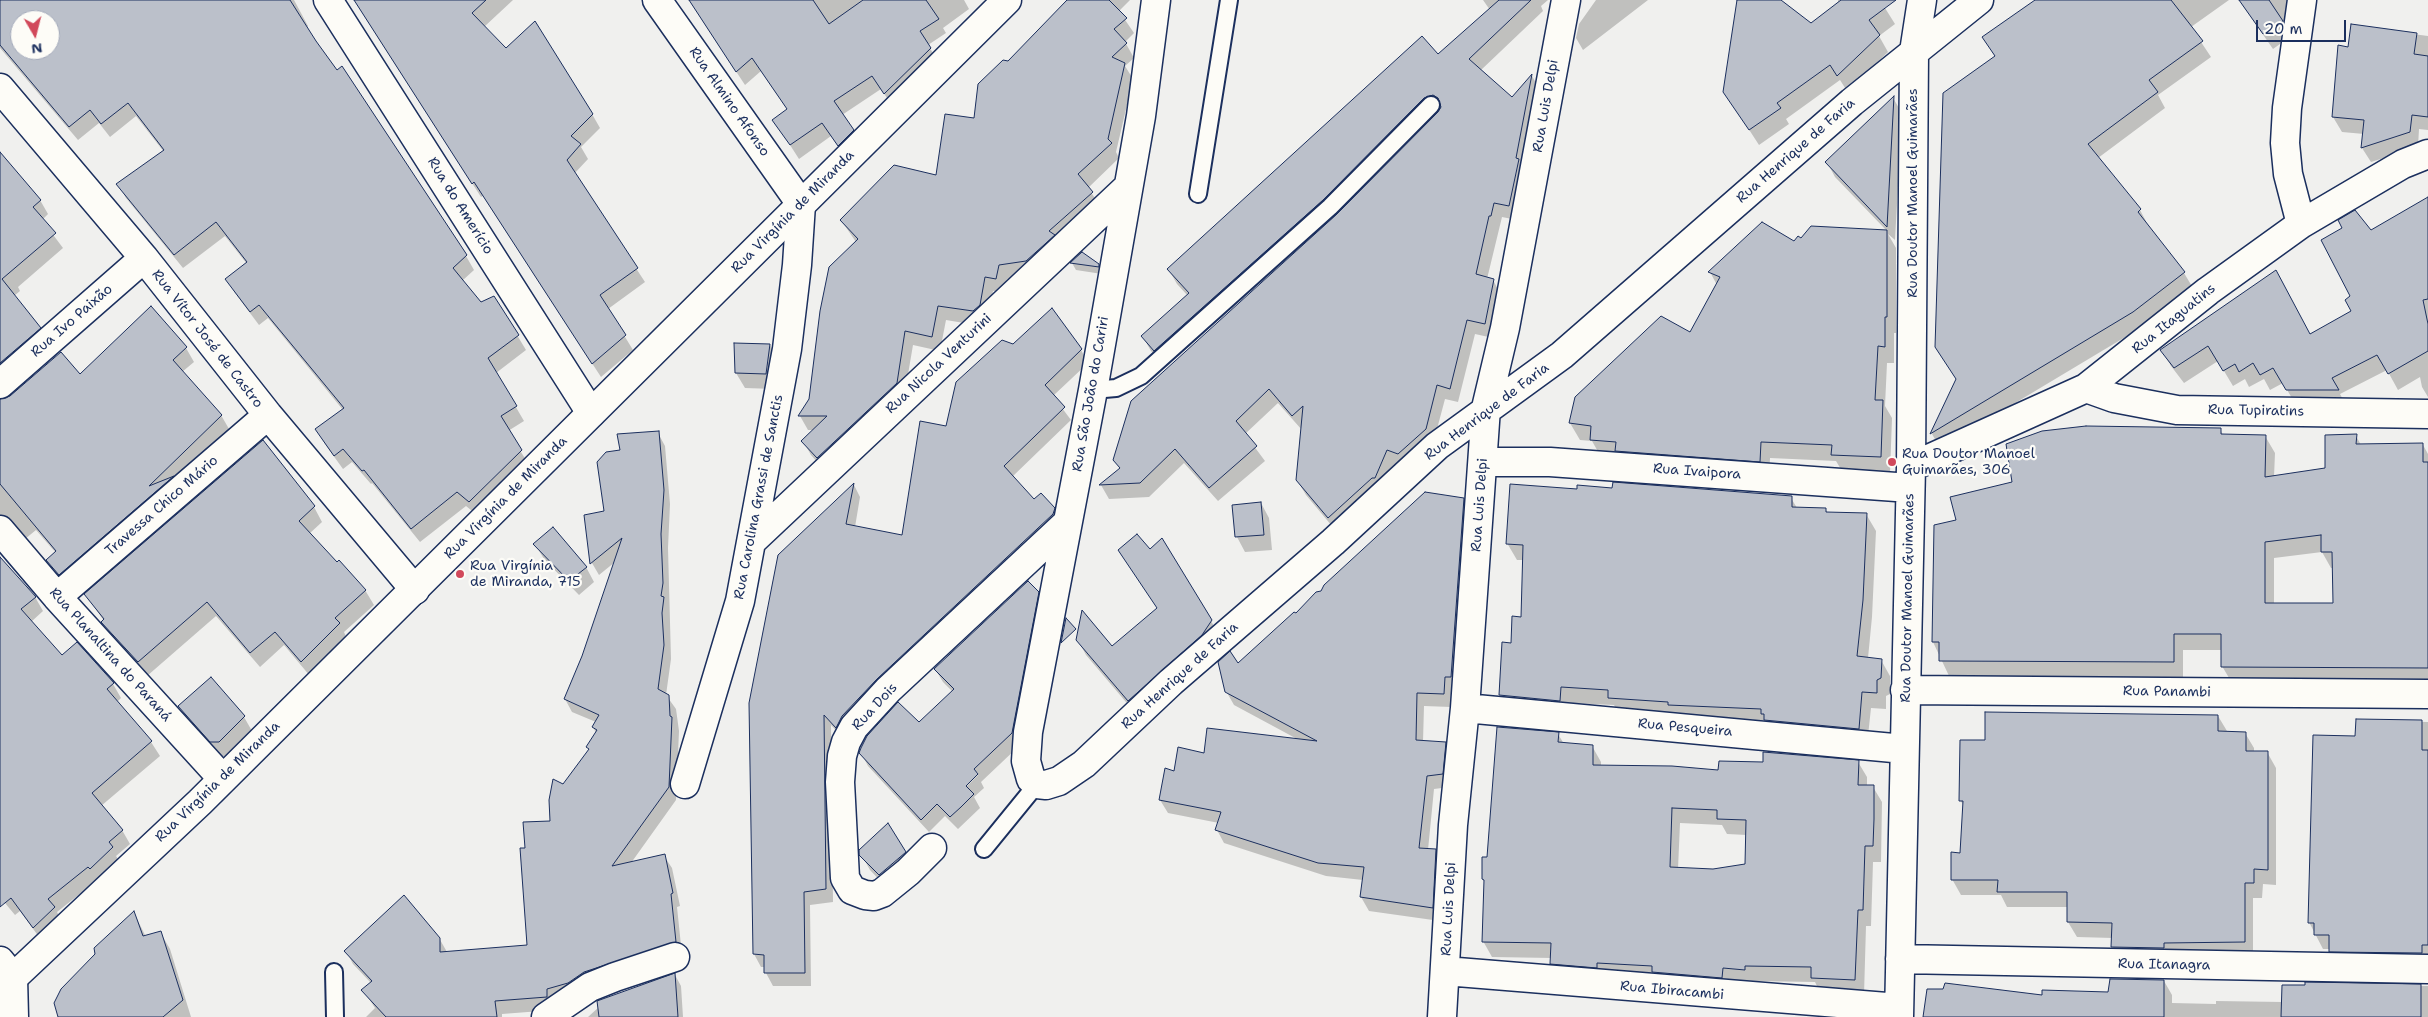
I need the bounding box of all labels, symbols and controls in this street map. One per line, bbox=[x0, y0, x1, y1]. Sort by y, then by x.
north arrow bbox=[10, 10, 60, 60]
scale bar bbox=[2258, 10, 2348, 42]
text: 20 m bbox=[2264, 19, 2303, 39]
text: N bbox=[30, 39, 44, 59]
street label: Rua Almino Afonso bbox=[685, 44, 773, 160]
street label: Rua Luis Delpi bbox=[1530, 58, 1562, 154]
street label: Rua Doutor Manoel Guimarães bbox=[1905, 88, 1921, 298]
street label: Rua Henrique de Faria bbox=[1733, 95, 1859, 207]
street label: Rua Virgínia de Miranda bbox=[728, 147, 858, 277]
street label: Rua do Amerício bbox=[423, 154, 497, 258]
street label: Rua Vítor José de Castro bbox=[148, 267, 266, 411]
street label: Rua Itaguatins bbox=[2129, 280, 2219, 358]
street label: Rua Ivo Paixão bbox=[28, 281, 116, 361]
street label: Rua Nicola Venturini bbox=[883, 311, 995, 417]
street label: Rua São João do Cariri bbox=[1069, 315, 1113, 473]
street label: Rua Henrique de Faria bbox=[1421, 360, 1553, 464]
street label: Rua Carolina Grassi de Sanctis bbox=[731, 393, 787, 601]
street label: Rua Tupiratins bbox=[2208, 402, 2304, 420]
street label: Rua Virgínia de Miranda bbox=[441, 433, 571, 563]
place label: Rua Doutor Manoel Guimarães, 306 bbox=[1902, 446, 2035, 478]
street label: Travessa Chico Mário bbox=[102, 452, 222, 560]
marker: Rua Doutor Manoel Guimarães, 306 bbox=[1886, 456, 1898, 468]
street label: Rua Luis Delpi bbox=[1468, 457, 1492, 553]
street label: Rua Ivaipora bbox=[1652, 461, 1742, 483]
street label: Rua Doutor Manoel Guimarães bbox=[1898, 493, 1918, 703]
place label: Rua Virgínia de Miranda, 715 bbox=[470, 558, 581, 590]
marker: Rua Virgínia de Miranda, 715 bbox=[454, 568, 466, 580]
street label: Rua Planaltina do Paraná bbox=[46, 585, 174, 725]
street label: Rua Henrique de Faria bbox=[1118, 619, 1242, 733]
street label: Rua Dois bbox=[849, 680, 901, 734]
street label: Rua Panambi bbox=[2123, 683, 2211, 701]
street label: Rua Pesqueira bbox=[1637, 716, 1733, 740]
street label: Rua Virgínia de Miranda bbox=[152, 718, 284, 846]
street label: Rua Luis Delpi bbox=[1438, 862, 1460, 956]
street label: Rua Itanagra bbox=[2118, 956, 2210, 974]
street label: Rua Ibiracambi bbox=[1619, 978, 1725, 1004]

